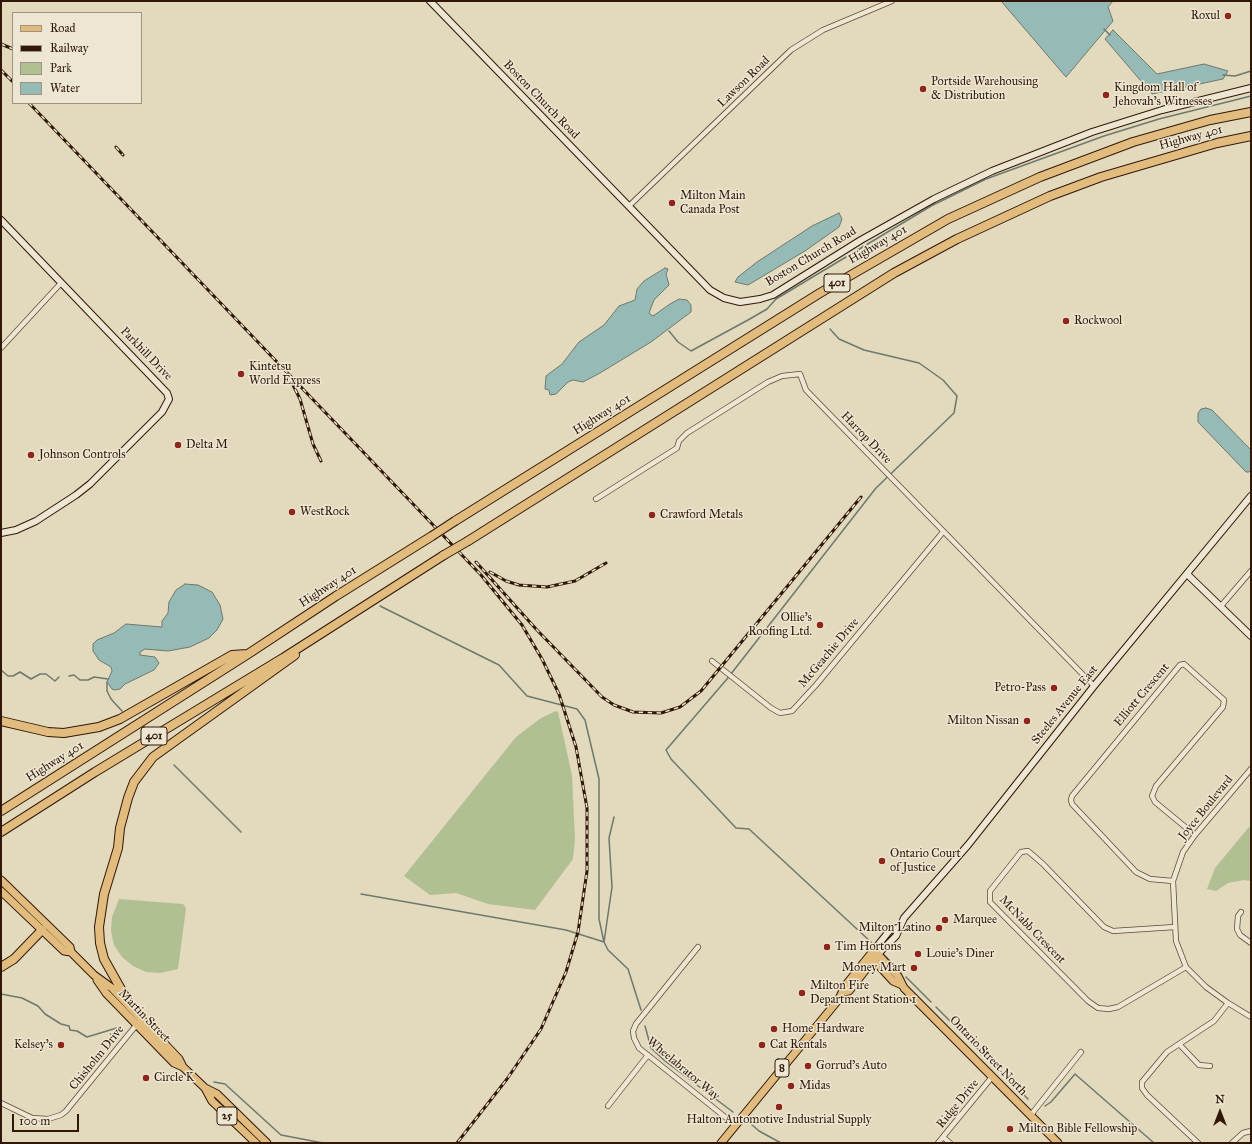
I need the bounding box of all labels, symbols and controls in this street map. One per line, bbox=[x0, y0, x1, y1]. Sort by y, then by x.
place label: Roxul bbox=[1191, 9, 1220, 23]
marker: Roxul bbox=[1223, 11, 1233, 21]
legend bbox=[12, 12, 142, 104]
text: Road bbox=[50, 21, 76, 35]
text: Railway bbox=[50, 41, 88, 55]
street label: Lawson Road bbox=[715, 54, 773, 110]
street label: Boston Church Road bbox=[500, 58, 582, 142]
text: Park bbox=[50, 61, 72, 75]
place label: Portside Warehousing & Distribution bbox=[931, 75, 1038, 103]
text: Water bbox=[50, 81, 80, 95]
place label: Kingdom Hall of Jehovah's Witnesses bbox=[1114, 81, 1212, 109]
marker: Portside Warehousing & Distribution bbox=[918, 84, 928, 94]
marker: Kingdom Hall of Jehovah's Witnesses bbox=[1101, 90, 1111, 100]
street label: Highway 401 bbox=[1158, 123, 1224, 153]
place label: Milton Main Canada Post bbox=[680, 189, 746, 217]
marker: Milton Main Canada Post bbox=[667, 198, 677, 208]
street label: Highway 401 bbox=[846, 222, 910, 268]
street label: Boston Church Road bbox=[763, 224, 859, 290]
road number: 401 bbox=[824, 274, 850, 292]
place label: Rockwool bbox=[1074, 314, 1122, 328]
marker: Rockwool bbox=[1061, 316, 1071, 326]
street label: Parkhill Drive bbox=[117, 324, 175, 384]
place label: Kintetsu World Express bbox=[249, 360, 320, 388]
marker: Kintetsu World Express bbox=[236, 369, 246, 379]
street label: Highway 401 bbox=[571, 392, 633, 438]
street label: Harrop Drive bbox=[838, 409, 894, 467]
place label: Delta M bbox=[186, 438, 228, 452]
marker: Delta M bbox=[173, 440, 183, 450]
place label: Johnson Controls bbox=[39, 448, 126, 462]
marker: Johnson Controls bbox=[26, 450, 36, 460]
place label: WestRock bbox=[300, 505, 350, 519]
marker: WestRock bbox=[287, 507, 297, 517]
place label: Crawford Metals bbox=[660, 508, 743, 522]
marker: Crawford Metals bbox=[647, 510, 657, 520]
street label: Highway 401 bbox=[297, 563, 359, 611]
place label: Ollie's Roofing Ltd. bbox=[748, 611, 812, 639]
street label: McGeachie Drive bbox=[796, 615, 862, 691]
marker: Ollie's Roofing Ltd. bbox=[815, 620, 825, 630]
street label: Elliott Crescent bbox=[1111, 660, 1173, 730]
street label: Steeles Avenue East bbox=[1029, 663, 1101, 747]
place label: Petro-Pass bbox=[994, 681, 1046, 695]
marker: Petro-Pass bbox=[1049, 683, 1059, 693]
place label: Milton Nissan bbox=[947, 714, 1019, 728]
marker: Milton Nissan bbox=[1022, 716, 1032, 726]
road number: 401 bbox=[141, 727, 167, 745]
street label: Highway 401 bbox=[24, 739, 86, 785]
street label: Joyce Boulevard bbox=[1176, 773, 1236, 843]
place label: Ontario Court of Justice bbox=[890, 847, 961, 875]
marker: Ontario Court of Justice bbox=[877, 856, 887, 866]
street label: McNabb Crescent bbox=[996, 893, 1068, 967]
place label: Marquee bbox=[953, 913, 997, 927]
marker: Marquee bbox=[940, 915, 950, 925]
place label: Milton Latino bbox=[859, 921, 931, 935]
marker: Milton Latino bbox=[934, 923, 944, 933]
place label: Tim Hortons bbox=[835, 940, 901, 954]
marker: Tim Hortons bbox=[822, 942, 832, 952]
place label: Louie's Diner bbox=[926, 947, 994, 961]
marker: Louie's Diner bbox=[913, 949, 923, 959]
place label: Money Mart bbox=[842, 961, 906, 975]
marker: Money Mart bbox=[909, 963, 919, 973]
place label: Milton Fire Department Station 1 bbox=[810, 979, 916, 1007]
street label: Martin Street bbox=[115, 986, 173, 1046]
marker: Milton Fire Department Station 1 bbox=[797, 988, 807, 998]
street label: Ontario Street North bbox=[946, 1013, 1030, 1099]
place label: Home Hardware bbox=[782, 1022, 864, 1036]
street label: Chisholm Drive bbox=[67, 1023, 127, 1093]
marker: Home Hardware bbox=[769, 1024, 779, 1034]
street label: Wheelabrator Way bbox=[644, 1034, 722, 1104]
place label: Kelsey's bbox=[14, 1038, 53, 1052]
place label: Cat Rentals bbox=[770, 1038, 827, 1052]
marker: Kelsey's bbox=[56, 1040, 66, 1050]
marker: Cat Rentals bbox=[757, 1040, 767, 1050]
road number: 8 bbox=[775, 1059, 789, 1077]
place label: Gorrud's Auto bbox=[816, 1059, 887, 1073]
marker: Gorrud's Auto bbox=[803, 1061, 813, 1071]
place label: Circle K bbox=[154, 1071, 194, 1085]
marker: Circle K bbox=[141, 1073, 151, 1083]
street label: Ridge Drive bbox=[934, 1077, 982, 1131]
place label: Midas bbox=[799, 1079, 830, 1093]
marker: Midas bbox=[786, 1081, 796, 1091]
north arrow bbox=[1200, 1092, 1240, 1132]
text: N bbox=[1215, 1093, 1225, 1106]
marker: Halton Automotive Industrial Supply bbox=[774, 1102, 784, 1112]
scale bar bbox=[14, 1106, 81, 1132]
road number: 25 bbox=[217, 1107, 237, 1125]
place label: Halton Automotive Industrial Supply bbox=[687, 1113, 871, 1127]
text: 100 m bbox=[19, 1114, 50, 1128]
place label: Milton Bible Fellowship bbox=[1018, 1122, 1137, 1136]
marker: Milton Bible Fellowship bbox=[1005, 1124, 1015, 1134]

